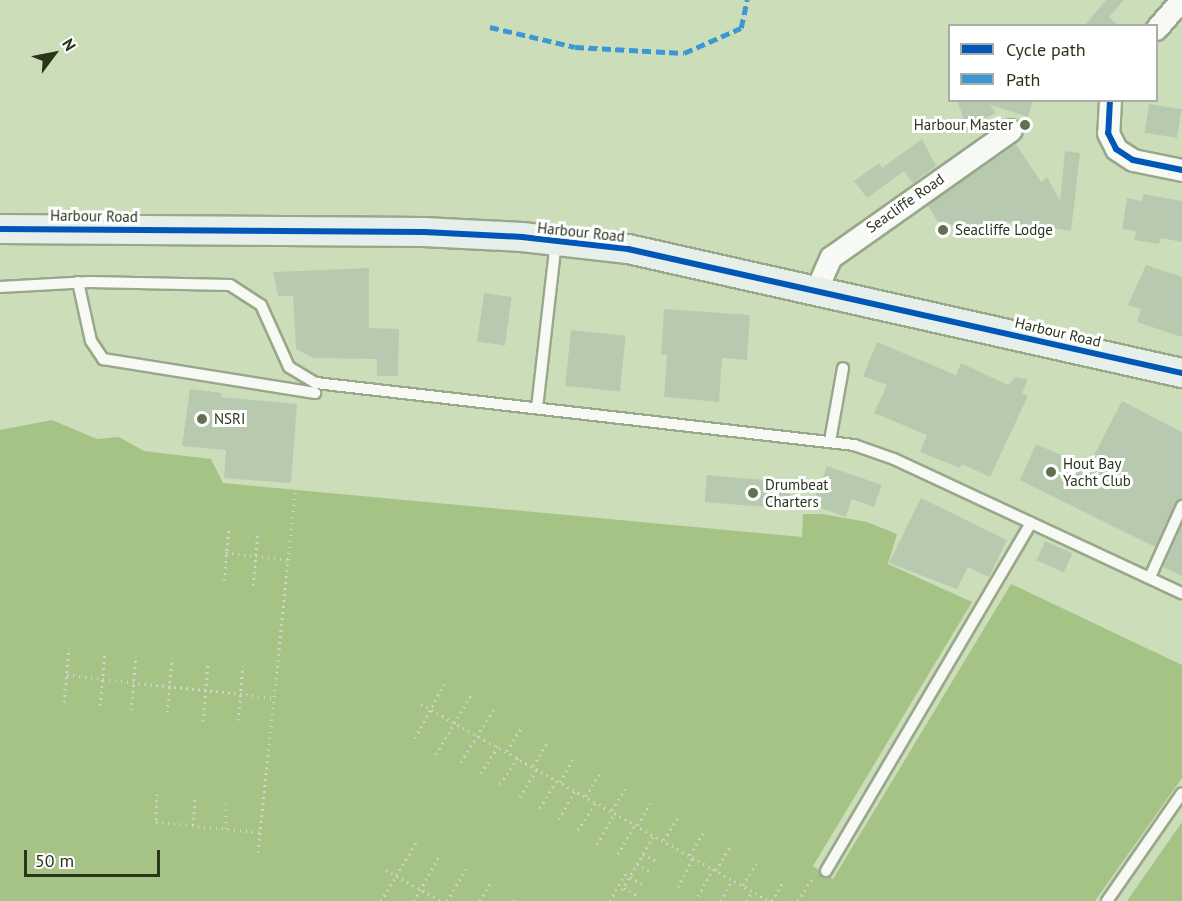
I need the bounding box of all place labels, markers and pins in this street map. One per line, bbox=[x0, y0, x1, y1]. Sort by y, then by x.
place label: Harbour Master bbox=[914, 116, 1013, 134]
marker: Harbour Master bbox=[1018, 118, 1032, 132]
place label: Seacliffe Lodge bbox=[955, 221, 1053, 239]
marker: Seacliffe Lodge bbox=[936, 223, 950, 237]
place label: NSRI bbox=[214, 410, 245, 428]
marker: NSRI bbox=[195, 412, 209, 426]
place label: Hout Bay Yacht Club bbox=[1063, 454, 1131, 489]
marker: Hout Bay Yacht Club bbox=[1044, 465, 1058, 479]
place label: Drumbeat Charters bbox=[765, 475, 828, 510]
marker: Drumbeat Charters bbox=[746, 486, 760, 500]

